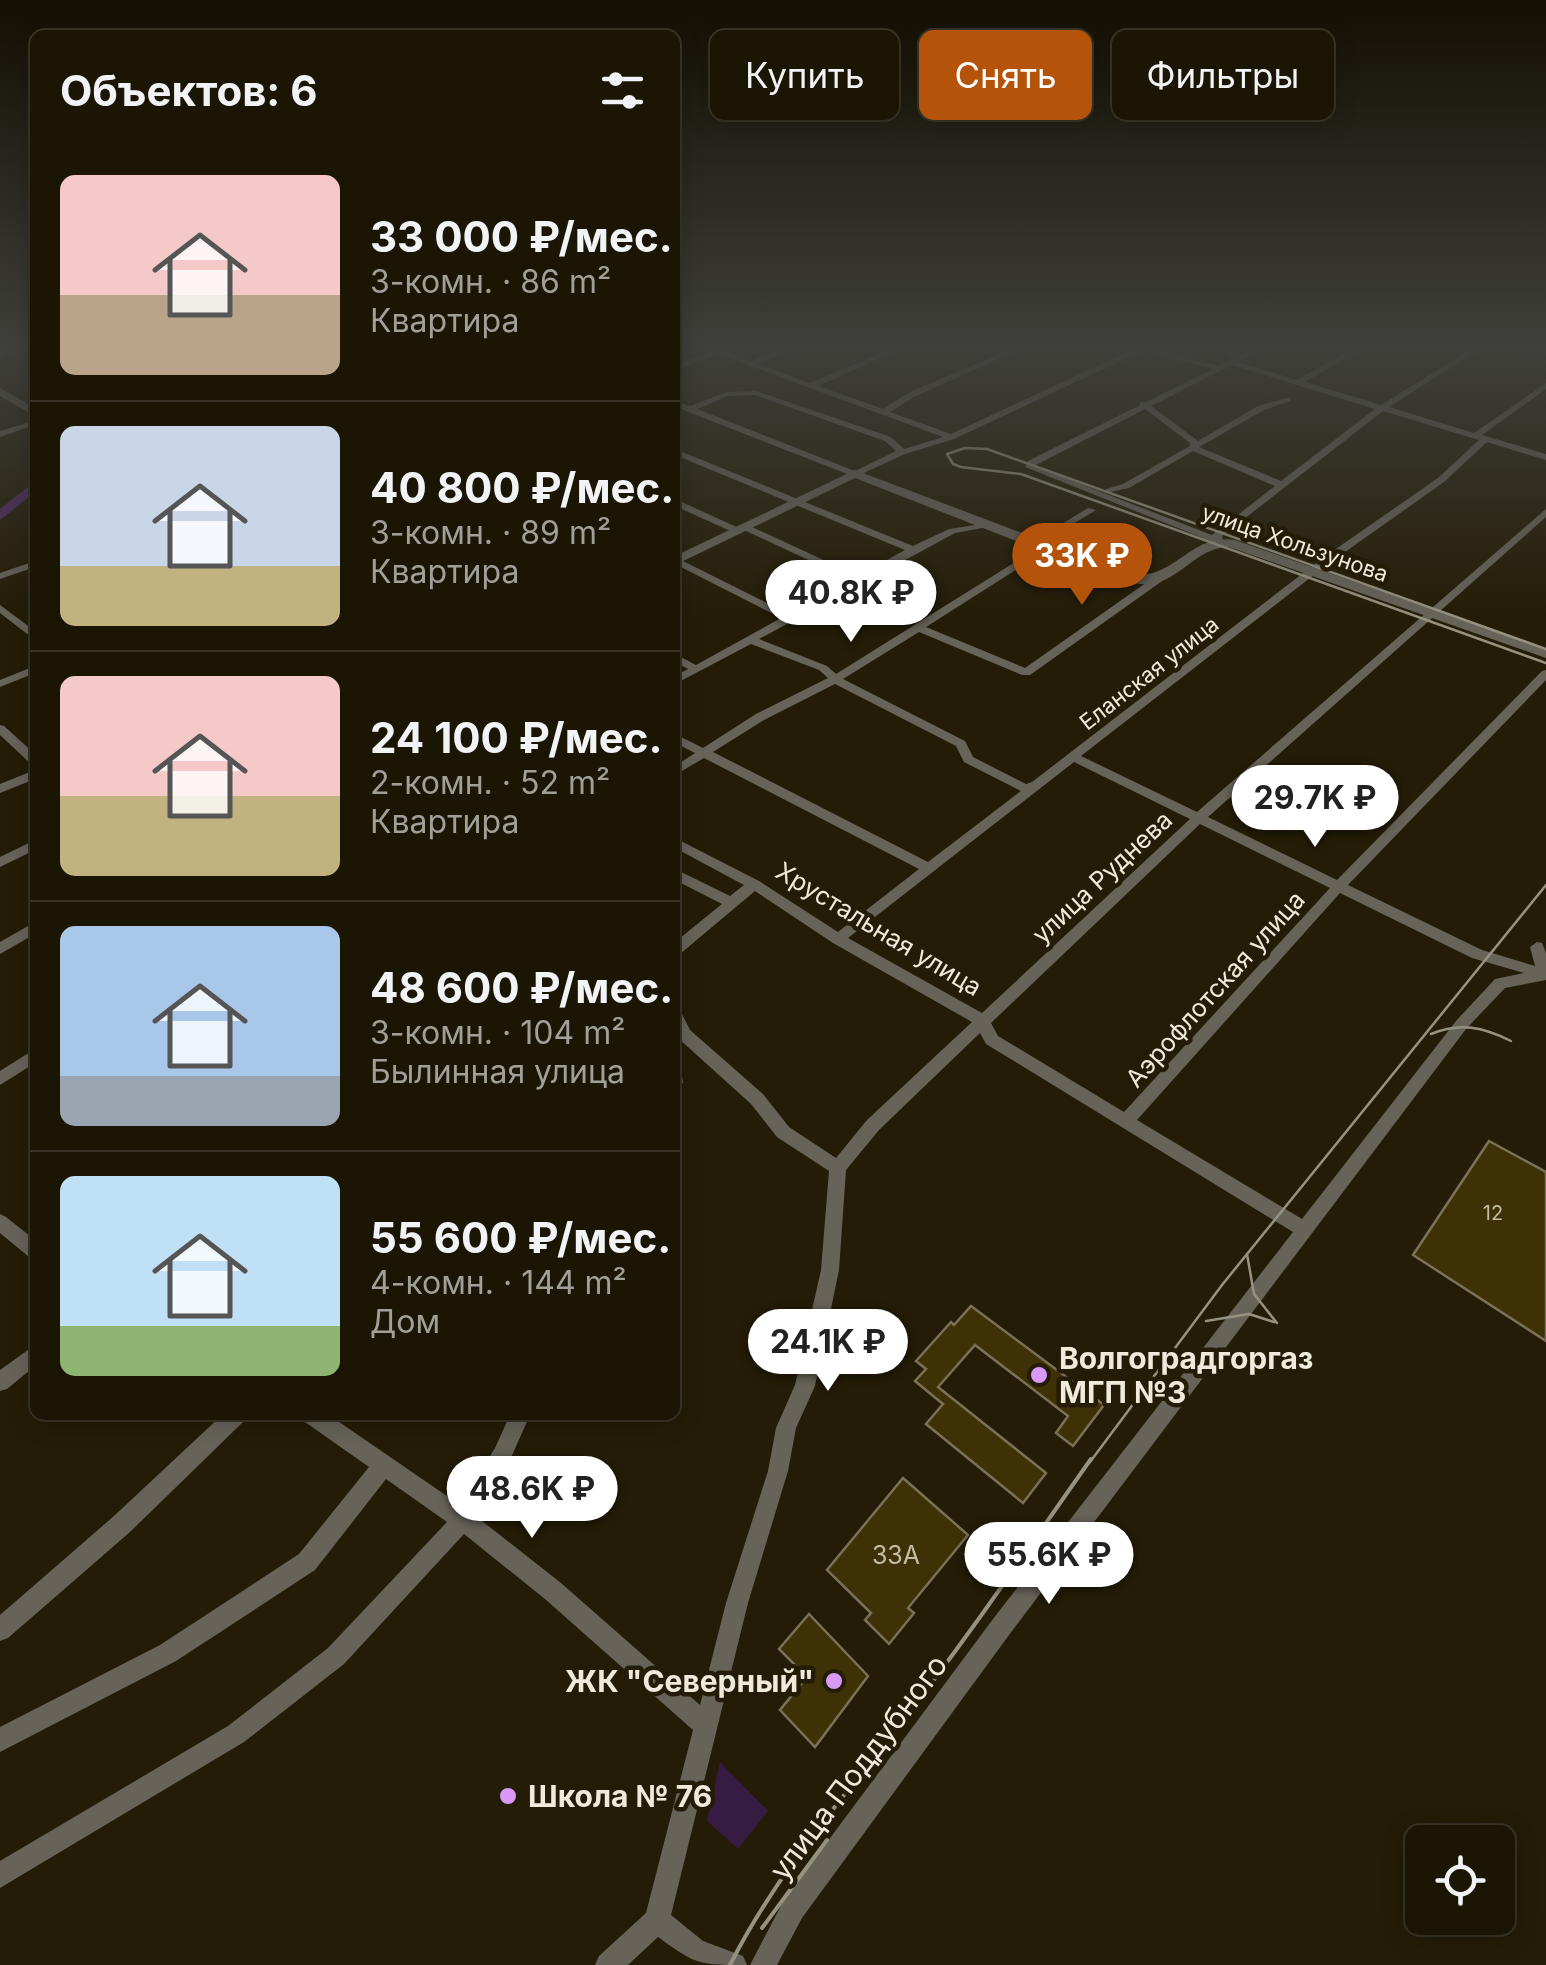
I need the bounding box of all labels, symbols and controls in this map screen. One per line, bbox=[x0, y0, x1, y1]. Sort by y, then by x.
chip: Купить bbox=[710, 30, 899, 120]
chip: Снять bbox=[919, 30, 1092, 120]
chip: Фильтры bbox=[1112, 30, 1334, 120]
icon: filters bbox=[595, 63, 650, 118]
text: Объектов: 6 bbox=[60, 65, 318, 116]
text: 33 000 ₽/мес. bbox=[370, 211, 673, 262]
icon: home bbox=[140, 215, 260, 335]
text: 3-комн. · 86 m² bbox=[370, 262, 611, 301]
text: Квартира bbox=[370, 301, 519, 340]
text: 40 800 ₽/мес. bbox=[370, 462, 674, 513]
icon: home bbox=[140, 466, 260, 586]
street label: улица Хользунова bbox=[1199, 499, 1391, 587]
text: 3-комн. · 89 m² bbox=[370, 513, 611, 552]
pin: 33K ₽ bbox=[1012, 523, 1152, 608]
text: 33K ₽ bbox=[1034, 536, 1130, 575]
text: Квартира bbox=[370, 552, 519, 591]
pin: 40.8K ₽ bbox=[759, 560, 943, 645]
text: 40.8K ₽ bbox=[787, 573, 915, 612]
street label: Еланская улица bbox=[1074, 611, 1224, 735]
text: 24 100 ₽/мес. bbox=[370, 712, 663, 763]
icon: home bbox=[140, 716, 260, 836]
text: 2-комн. · 52 m² bbox=[370, 763, 610, 802]
pin: 29.7K ₽ bbox=[1223, 765, 1407, 850]
text: 29.7K ₽ bbox=[1254, 778, 1376, 817]
text: Квартира bbox=[370, 802, 519, 841]
street label: улица Руднева bbox=[1026, 805, 1178, 949]
street label: Хрустальная улица bbox=[771, 856, 987, 1002]
street label: Аэрофлотская улица bbox=[1119, 885, 1311, 1093]
text: 48 600 ₽/мес. bbox=[370, 962, 673, 1013]
icon: home bbox=[140, 966, 260, 1086]
text: 3-комн. · 104 m² bbox=[370, 1013, 625, 1052]
text: Былинная улица bbox=[370, 1052, 625, 1091]
house number: 12 bbox=[1483, 1201, 1503, 1225]
text: 55 600 ₽/мес. bbox=[370, 1212, 671, 1263]
icon: home bbox=[140, 1216, 260, 1336]
text: 4-комн. · 144 m² bbox=[370, 1263, 627, 1302]
text: Дом bbox=[370, 1302, 440, 1341]
pin: 24.1K ₽ bbox=[736, 1309, 920, 1394]
text: 24.1K ₽ bbox=[770, 1322, 886, 1361]
place label: Волгоградгоргаз МГП №3 bbox=[1059, 1340, 1313, 1410]
marker: Волгоградгоргаз МГП №3 bbox=[1028, 1364, 1050, 1386]
pin: 48.6K ₽ bbox=[440, 1456, 624, 1541]
text: 48.6K ₽ bbox=[469, 1469, 595, 1508]
pin: 55.6K ₽ bbox=[957, 1522, 1141, 1607]
text: 55.6K ₽ bbox=[986, 1535, 1112, 1574]
house number: 33А bbox=[872, 1540, 920, 1570]
street label: улица Поддубного bbox=[762, 1647, 954, 1887]
place label: ЖК "Северный" bbox=[565, 1663, 814, 1699]
marker: ЖК "Северный" bbox=[823, 1670, 845, 1692]
place label: Школа № 76 bbox=[528, 1778, 712, 1814]
marker: Школа № 76 bbox=[497, 1785, 519, 1807]
map controls bbox=[1405, 1825, 1515, 1935]
button: locate bbox=[1405, 1825, 1515, 1935]

